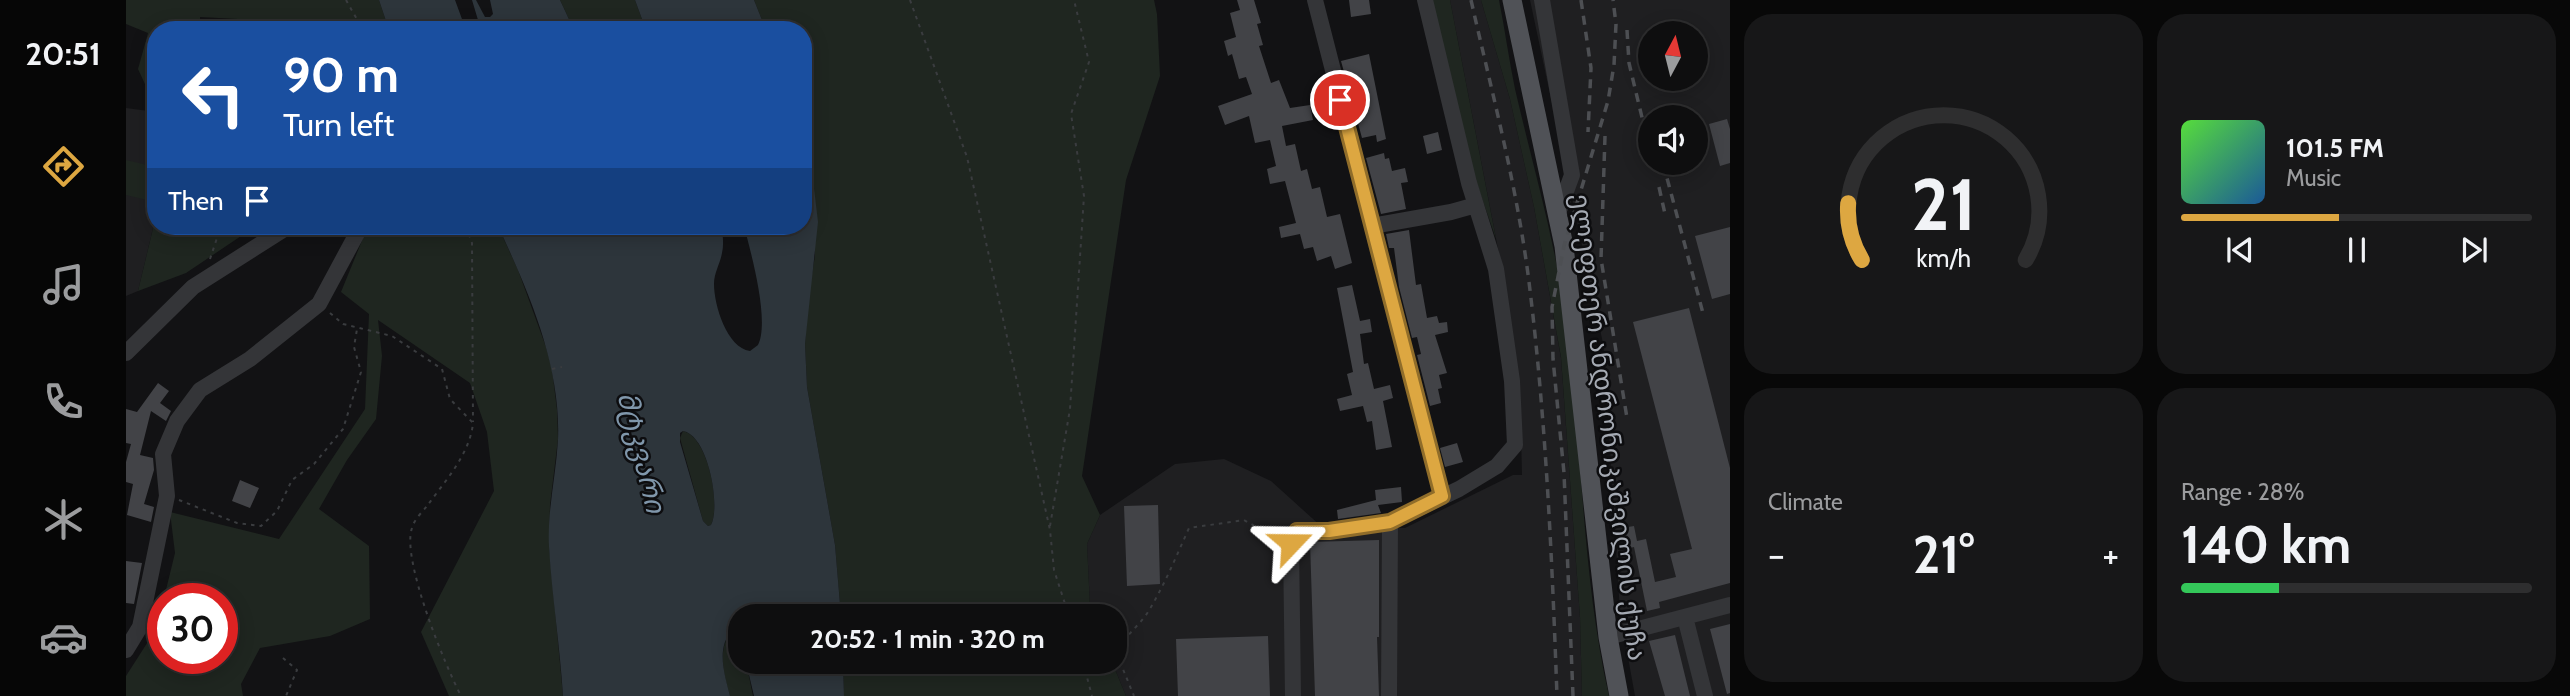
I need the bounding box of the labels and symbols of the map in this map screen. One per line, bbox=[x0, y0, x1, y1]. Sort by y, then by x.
north arrow bbox=[1638, 21, 1708, 91]
pin bbox=[1310, 70, 1370, 130]
street label: ელეფთერ ანდრონიკაშვილის ქუჩა bbox=[1564, 192, 1654, 662]
water label: მტკვარი bbox=[611, 388, 674, 518]
position arrow bbox=[1254, 506, 1328, 580]
speed limit sign: 30 bbox=[147, 583, 238, 674]

